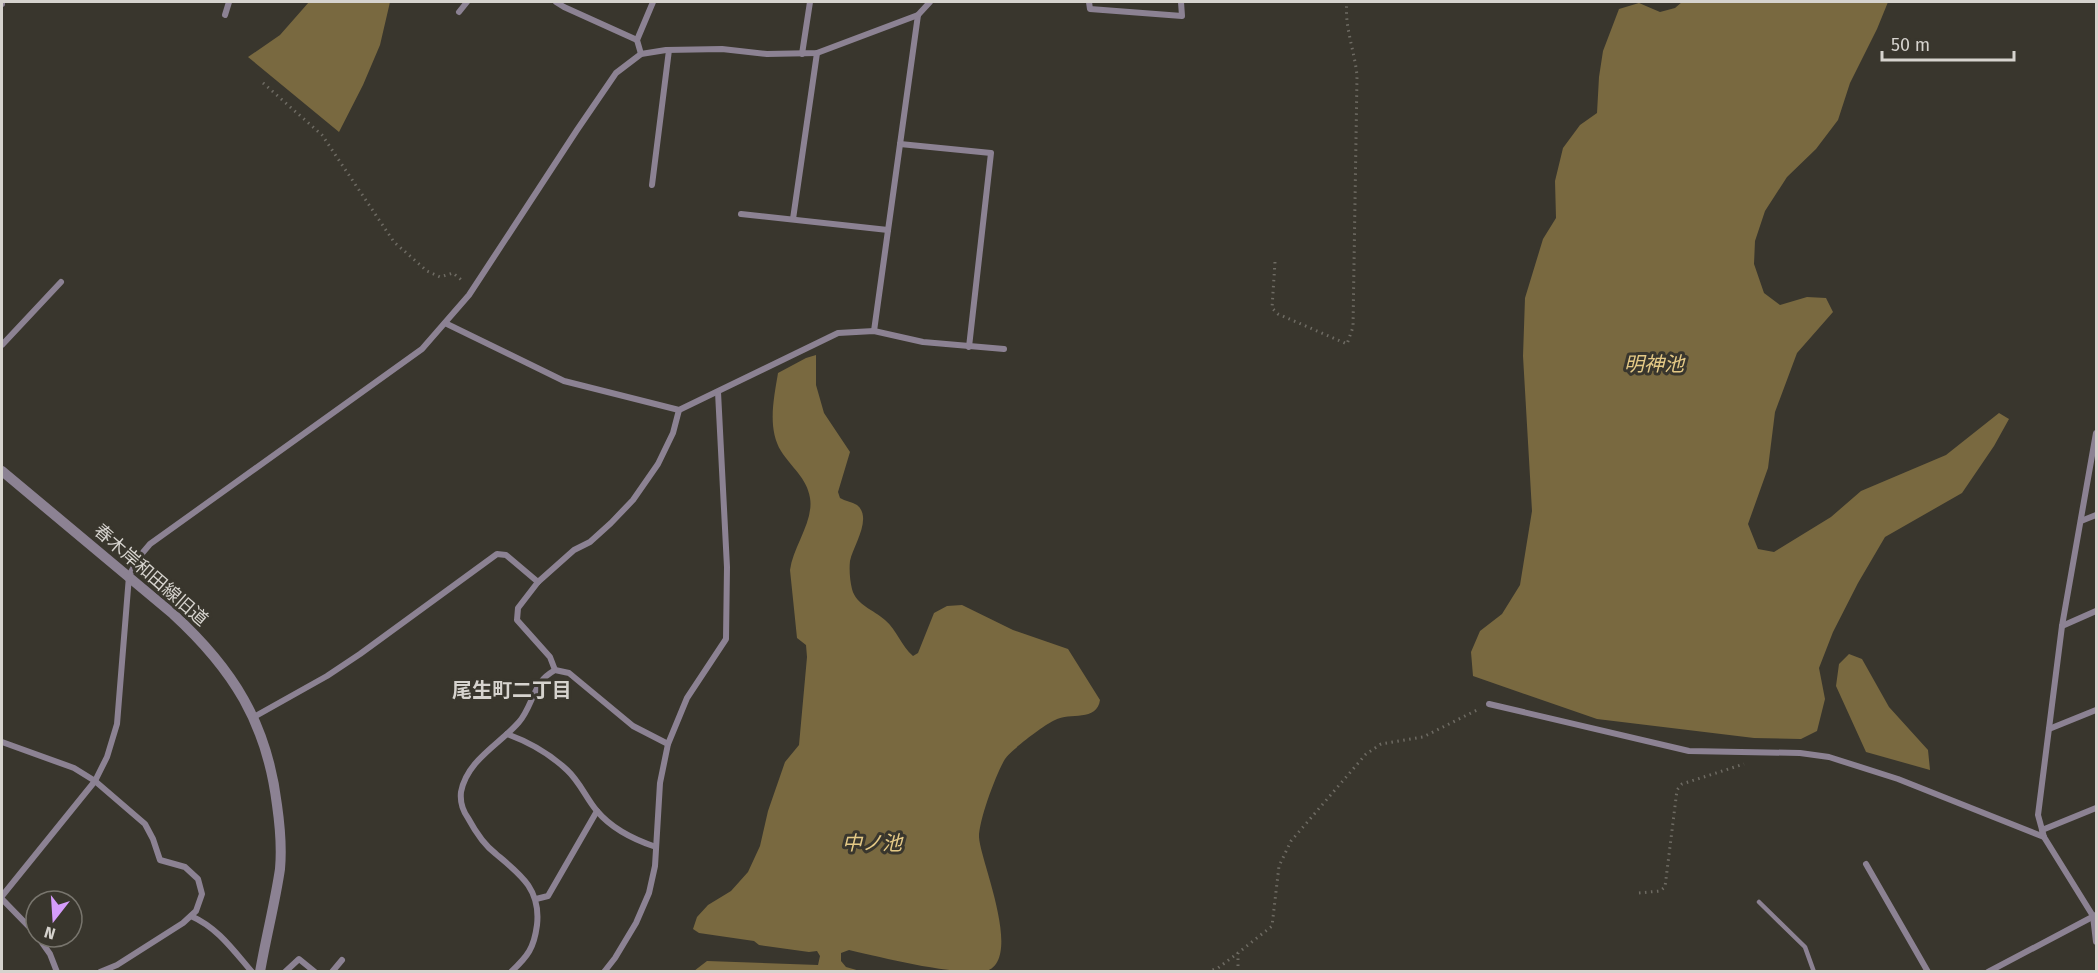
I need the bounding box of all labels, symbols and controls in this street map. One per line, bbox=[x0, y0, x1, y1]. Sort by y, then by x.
scale bar bbox=[1882, 24, 2014, 62]
text: 50 m bbox=[1891, 34, 1930, 56]
water label: 明神池 bbox=[1624, 352, 1686, 376]
street label: 春木岸和田線旧道 bbox=[89, 519, 213, 631]
district label: 尾生町二丁目 bbox=[452, 678, 572, 702]
water label: 中ノ池 bbox=[842, 831, 904, 855]
north arrow bbox=[24, 889, 84, 949]
text: N bbox=[42, 922, 58, 944]

